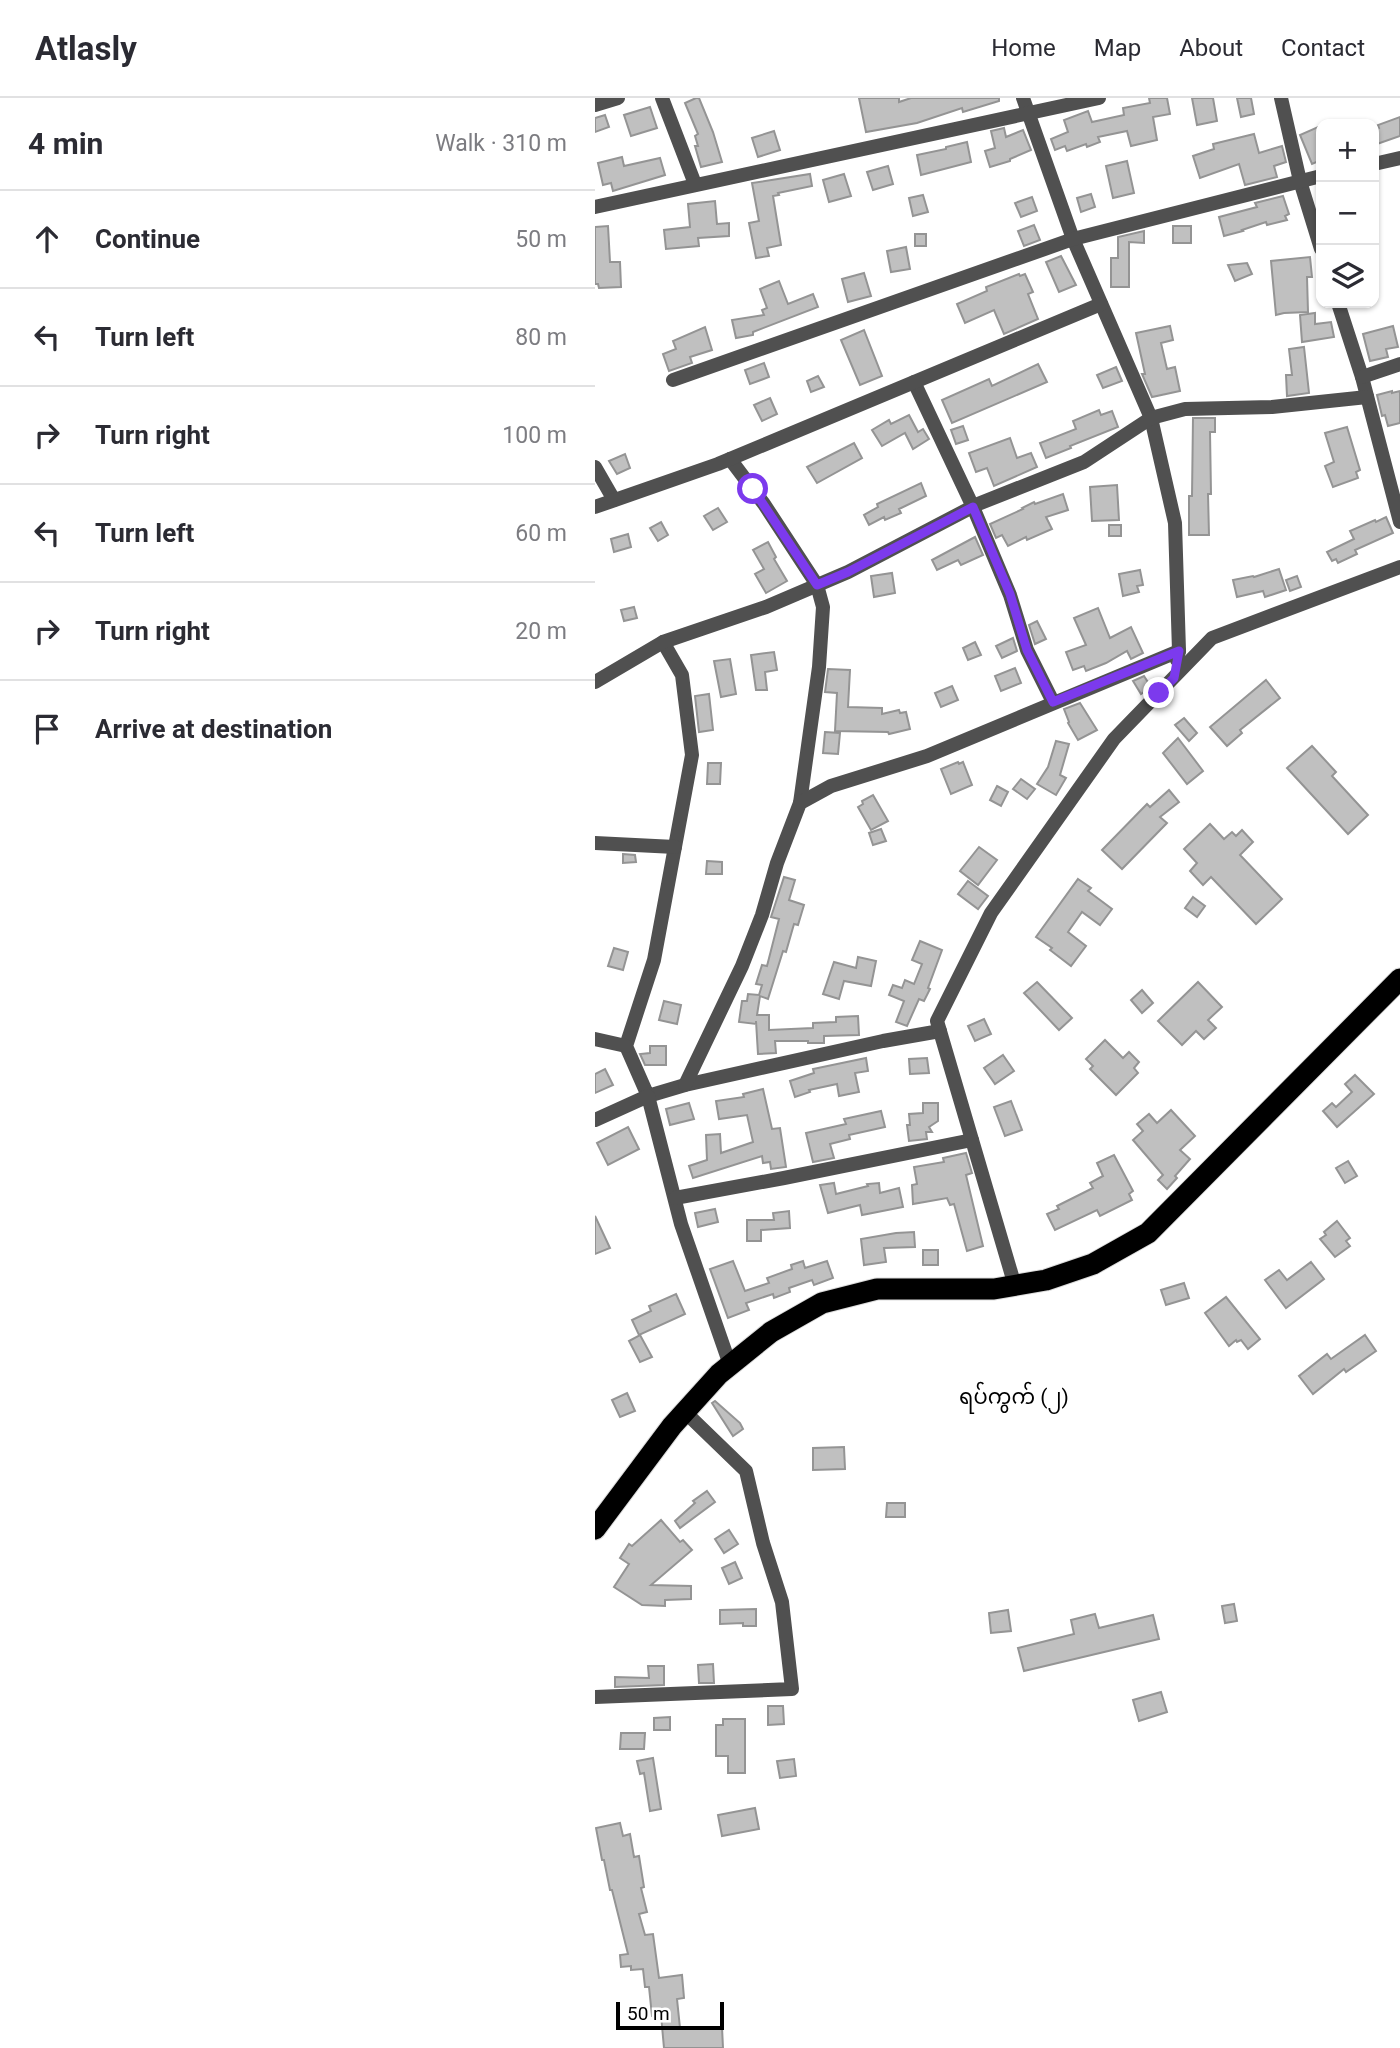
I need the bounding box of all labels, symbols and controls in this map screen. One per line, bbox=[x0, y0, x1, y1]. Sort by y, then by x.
text: Atlasly bbox=[35, 29, 137, 68]
text: Home bbox=[991, 34, 1056, 62]
text: Map bbox=[1094, 34, 1141, 62]
text: About bbox=[1179, 34, 1243, 62]
text: Contact bbox=[1281, 34, 1365, 62]
map controls bbox=[1316, 119, 1379, 308]
button: + bbox=[1316, 119, 1379, 182]
text: 4 min bbox=[28, 126, 103, 161]
text: Walk · 310 m bbox=[435, 130, 567, 157]
button: − bbox=[1316, 182, 1379, 245]
icon: ahead bbox=[28, 220, 66, 258]
text: Continue bbox=[95, 224, 200, 254]
text: 50 m bbox=[515, 226, 567, 253]
button: layers bbox=[1316, 245, 1379, 308]
icon: left bbox=[28, 318, 66, 356]
text: Turn left bbox=[95, 322, 194, 352]
text: 80 m bbox=[515, 324, 567, 351]
icon: right bbox=[28, 416, 66, 454]
text: Turn right bbox=[95, 420, 210, 450]
text: 100 m bbox=[502, 422, 567, 449]
route start bbox=[737, 473, 768, 504]
icon: left bbox=[28, 514, 66, 552]
text: Turn left bbox=[95, 518, 194, 548]
text: 60 m bbox=[515, 520, 567, 547]
icon: right bbox=[28, 612, 66, 650]
text: Turn right bbox=[95, 616, 210, 646]
text: 20 m bbox=[515, 618, 567, 645]
route end bbox=[1143, 677, 1174, 708]
icon: arrive bbox=[28, 710, 66, 748]
text: Arrive at destination bbox=[95, 714, 332, 744]
district label: ရပ်ကွက် (၂) bbox=[959, 1381, 1069, 1414]
scale bar bbox=[616, 1999, 725, 2031]
text: 50 m bbox=[627, 2002, 670, 2025]

